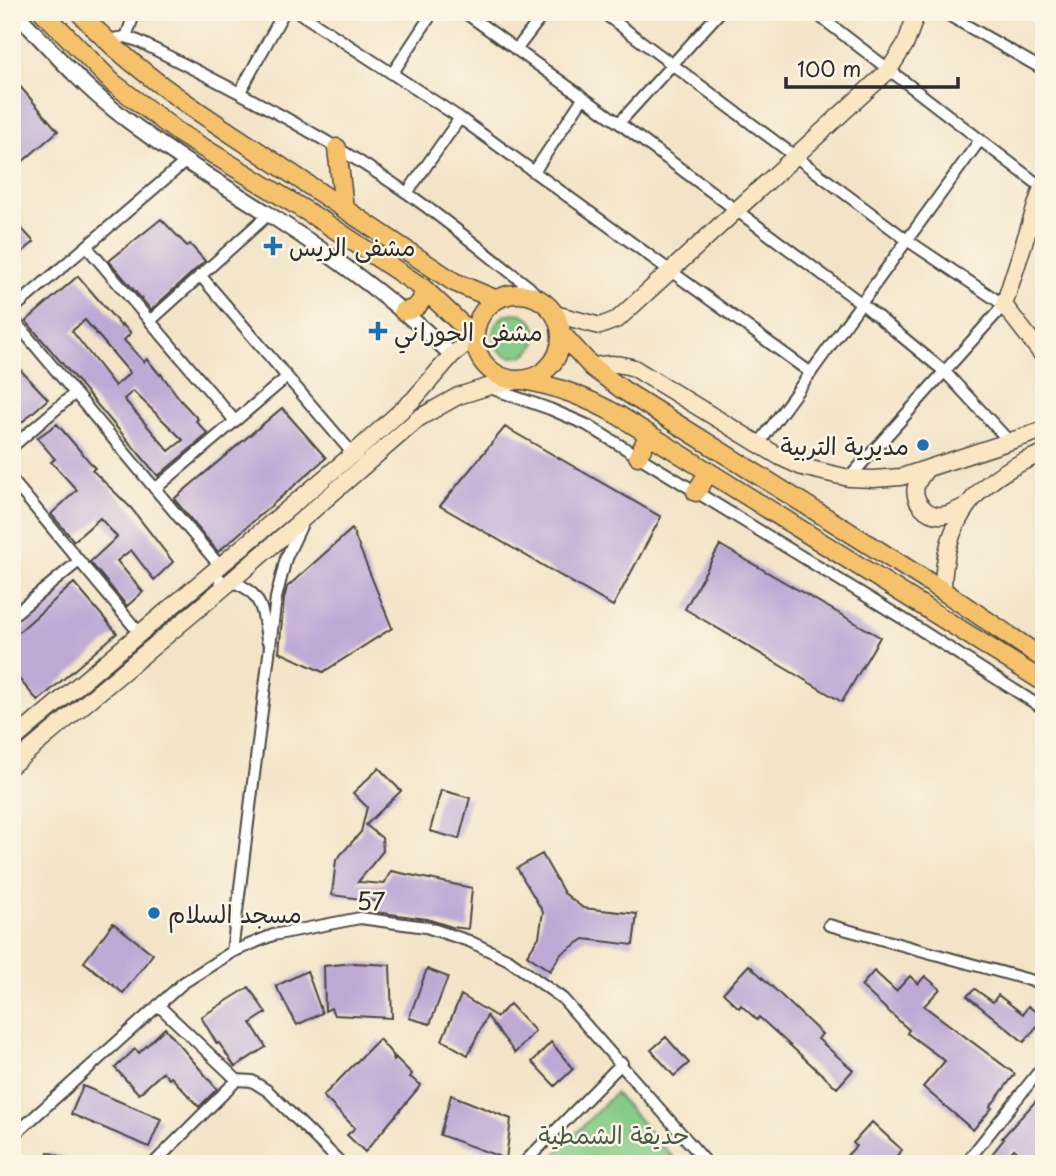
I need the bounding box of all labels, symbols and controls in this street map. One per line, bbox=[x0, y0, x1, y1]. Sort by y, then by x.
scale bar bbox=[786, 46, 958, 90]
text: 100 m bbox=[797, 52, 861, 84]
place label: مشفى الريس bbox=[289, 228, 415, 264]
marker: مشفى الريس bbox=[263, 236, 283, 256]
place label: مشفى الحوراني bbox=[394, 313, 543, 354]
marker: مشفى الحوراني bbox=[368, 321, 388, 341]
place label: مديرية التربية bbox=[781, 427, 909, 463]
marker: مديرية التربية bbox=[915, 437, 931, 453]
street label: 57 bbox=[356, 882, 386, 918]
place label: مسجد السلام bbox=[168, 895, 302, 933]
marker: مسجد السلام bbox=[146, 905, 162, 921]
park label: حديقة الشمطية bbox=[539, 1116, 689, 1152]

